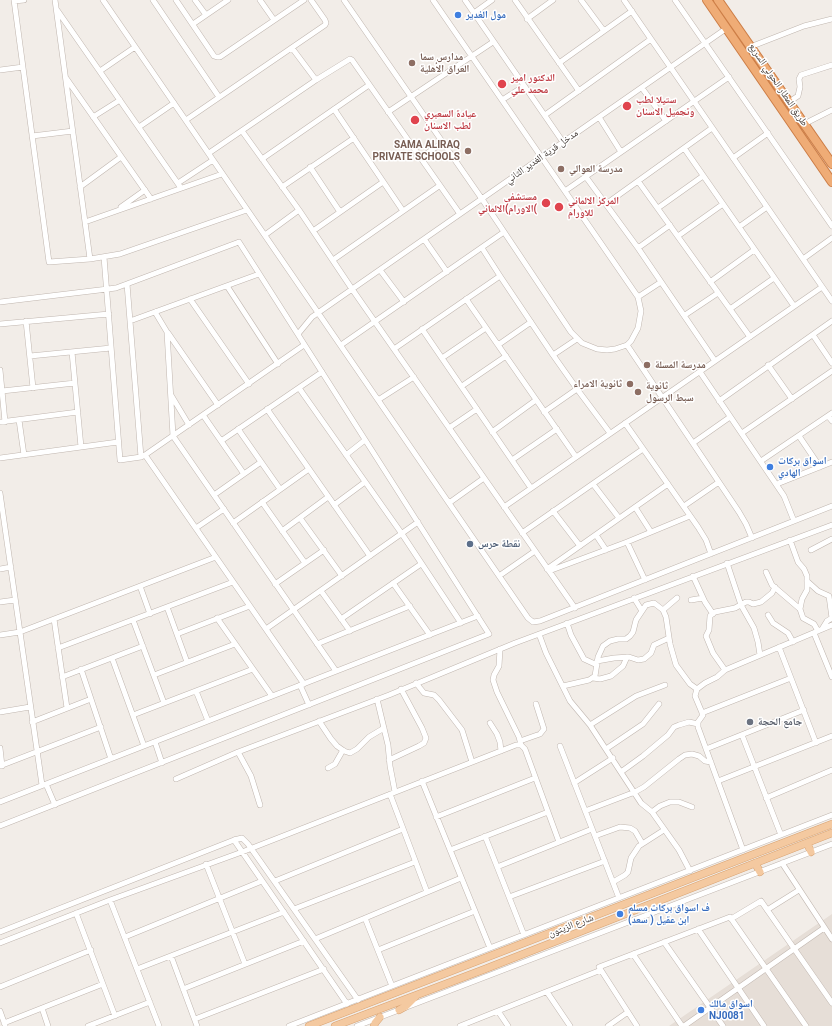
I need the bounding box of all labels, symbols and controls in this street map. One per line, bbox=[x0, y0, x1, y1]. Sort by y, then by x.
place label: مول الغدير bbox=[466, 9, 506, 21]
marker: مول الغدير bbox=[453, 10, 463, 20]
street label: طريق المطار الحولي السريع bbox=[746, 41, 810, 129]
place label: مدارس سما العراق الأهلية bbox=[420, 51, 469, 74]
marker: مدارس سما العراق الأهلية bbox=[407, 58, 417, 68]
place label: الدكتور امير محمد علي bbox=[511, 72, 555, 96]
marker: الدكتور امير محمد علي bbox=[496, 78, 508, 90]
place label: ستيلا لطب وتجميل الاسنان bbox=[636, 94, 694, 118]
marker: ستيلا لطب وتجميل الاسنان bbox=[621, 100, 633, 112]
place label: عيادة السعبري لطب الاسنان bbox=[424, 108, 476, 132]
marker: عيادة السعبري لطب الاسنان bbox=[409, 114, 421, 126]
street label: مدخل قرية الغدير الثاني bbox=[503, 127, 581, 187]
place label: SAMA ALIRAQ PRIVATE SCHOOLS bbox=[373, 139, 460, 162]
marker: SAMA ALIRAQ PRIVATE SCHOOLS bbox=[463, 146, 473, 156]
place label: مدرسة العوالي bbox=[569, 163, 623, 175]
marker: مدرسة العوالي bbox=[556, 164, 566, 174]
place label: مستشفى الاورام)الالماني( bbox=[478, 191, 537, 214]
place label: المركز الالماني للاورام bbox=[568, 195, 619, 218]
marker: مستشفى الاورام)الالماني( bbox=[540, 197, 552, 209]
marker: المركز الالماني للاورام bbox=[553, 201, 565, 213]
place label: مدرسة المسلة bbox=[655, 359, 706, 371]
marker: مدرسة المسلة bbox=[642, 360, 652, 370]
place label: ثانوية الامراء bbox=[573, 378, 622, 390]
marker: ثانوية الامراء bbox=[625, 379, 635, 389]
place label: ثانوية سبط الرسول bbox=[646, 380, 694, 404]
marker: ثانوية سبط الرسول bbox=[633, 387, 643, 397]
place label: اسواق بركات الهادي bbox=[778, 455, 827, 478]
marker: اسواق بركات الهادي bbox=[765, 462, 775, 472]
place label: نقطة حرس bbox=[478, 538, 520, 550]
marker: نقطة حرس bbox=[465, 539, 475, 549]
place label: جامع الحجة bbox=[758, 716, 802, 728]
marker: جامع الحجة bbox=[745, 717, 755, 727]
place label: ف اسواق بركات مسلم ابن عقيل ( سعد) bbox=[628, 902, 710, 926]
marker: ف اسواق بركات مسلم ابن عقيل ( سعد) bbox=[615, 909, 625, 919]
street label: شارع الزيتون bbox=[547, 912, 595, 940]
place label: اسواق مالك NJ0081 bbox=[709, 998, 753, 1022]
marker: اسواق مالك NJ0081 bbox=[696, 1005, 706, 1015]

